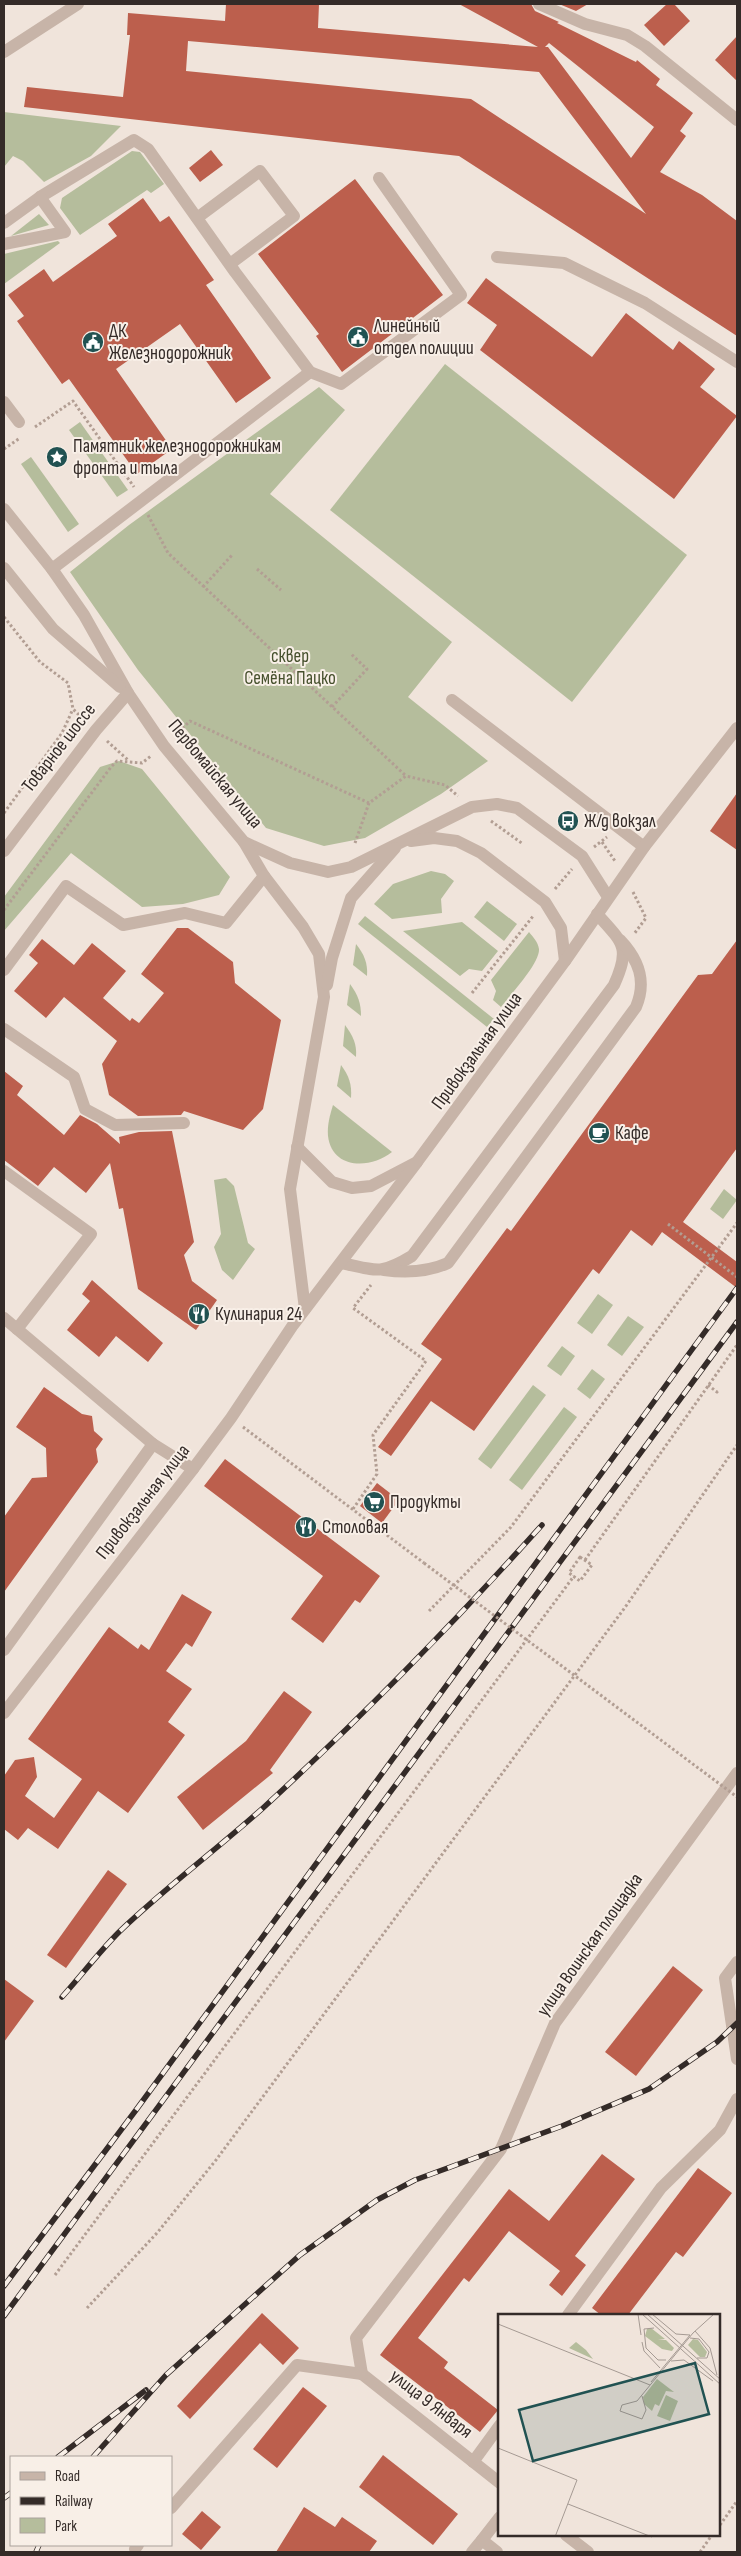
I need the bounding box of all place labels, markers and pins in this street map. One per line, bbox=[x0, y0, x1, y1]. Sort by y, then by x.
place label: Линейный отдел полиции bbox=[373, 315, 474, 360]
place label: ДК Железнодорожник bbox=[109, 320, 232, 365]
public building icon: Линейный отдел полиции bbox=[346, 325, 370, 349]
public building icon: ДК Железнодорожник bbox=[81, 330, 105, 354]
place label: Памятник железнодорожникам фронта и тыла bbox=[73, 435, 281, 480]
place icon: Памятник железнодорожникам фронта и тыла bbox=[45, 445, 69, 469]
bus stop icon: Ж/д вокзал bbox=[556, 809, 580, 833]
place label: Ж/д вокзал bbox=[584, 810, 656, 833]
cafe icon: Кафе bbox=[587, 1121, 611, 1145]
place label: Кафе bbox=[615, 1122, 649, 1145]
restaurant icon: Кулинария 24 bbox=[187, 1302, 211, 1326]
place label: Кулинария 24 bbox=[215, 1303, 302, 1326]
supermarket icon: Продукты bbox=[362, 1490, 386, 1514]
place label: Продукты bbox=[390, 1491, 461, 1514]
restaurant icon: Столовая bbox=[294, 1515, 318, 1539]
place label: Столовая bbox=[322, 1516, 388, 1539]

